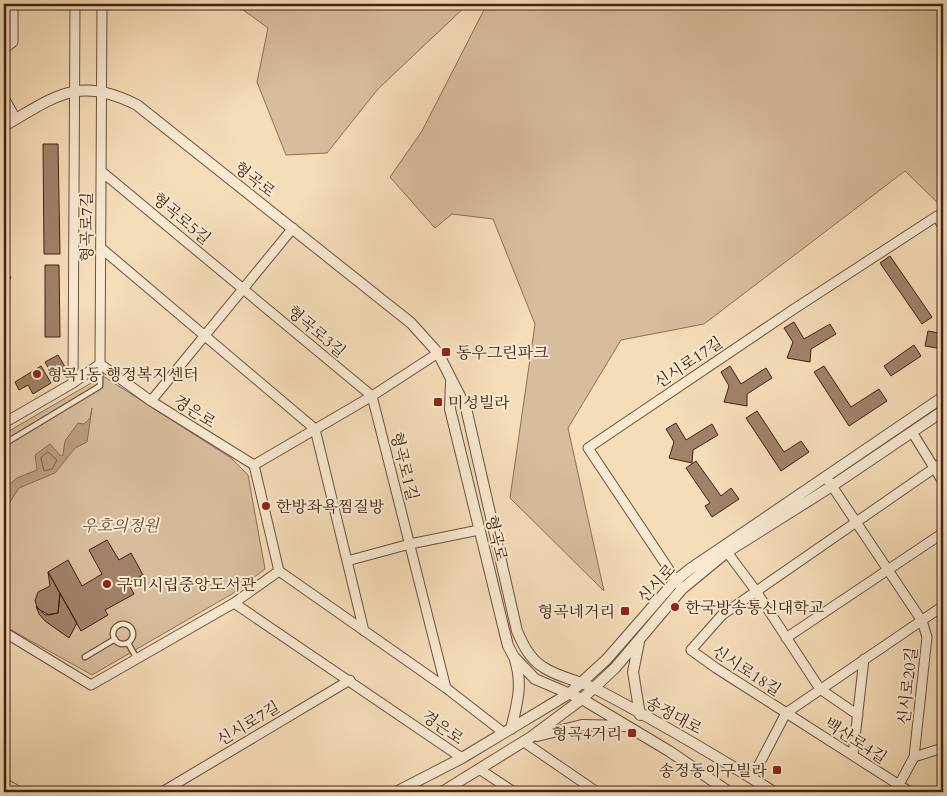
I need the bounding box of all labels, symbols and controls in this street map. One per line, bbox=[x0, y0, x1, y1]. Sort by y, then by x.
street label: 형곡로 bbox=[229, 157, 280, 203]
street label: 형곡로5길 bbox=[147, 188, 215, 250]
street label: 형곡로7길 bbox=[76, 192, 98, 262]
street label: 형곡로3길 bbox=[282, 301, 350, 363]
street label: 신시로17길 bbox=[650, 332, 727, 394]
place label: 동우그린파크 bbox=[456, 342, 549, 364]
marker: 동우그린파크 bbox=[440, 346, 452, 358]
place label: 형곡1동 행정복지센터 bbox=[47, 364, 199, 386]
marker: 형곡1동 행정복지센터 bbox=[31, 368, 43, 380]
street label: 경은로 bbox=[169, 390, 220, 434]
place label: 미성빌라 bbox=[448, 392, 510, 414]
marker: 미성빌라 bbox=[432, 396, 444, 408]
street label: 형곡로1길 bbox=[385, 430, 423, 503]
place label: 한방좌욕찜질방 bbox=[276, 496, 385, 518]
marker: 한방좌욕찜질방 bbox=[260, 500, 272, 512]
street label: 형곡로 bbox=[480, 513, 512, 564]
park label: 우호의정원 bbox=[81, 515, 160, 537]
street label: 신시로 bbox=[633, 559, 681, 608]
place label: 구미시립중앙도서관 bbox=[117, 574, 257, 596]
marker: 구미시립중앙도서관 bbox=[101, 578, 113, 590]
place label: 한국방송통신대학교 bbox=[685, 597, 824, 619]
place label: 형곡네거리 bbox=[538, 601, 615, 623]
marker: 한국방송통신대학교 bbox=[669, 601, 681, 613]
marker: 형곡네거리 bbox=[619, 605, 631, 617]
street label: 신시로18길 bbox=[708, 640, 785, 701]
street label: 신시로20길 bbox=[893, 646, 923, 726]
street label: 송정대로 bbox=[641, 692, 706, 740]
street label: 신시로7길 bbox=[213, 696, 284, 751]
street label: 경은로 bbox=[417, 706, 468, 750]
street label: 백산로4길 bbox=[820, 713, 891, 769]
place label: 형곡4거리 bbox=[552, 723, 622, 745]
marker: 형곡4거리 bbox=[626, 727, 638, 739]
place label: 송정동이구빌라 bbox=[659, 760, 768, 782]
marker: 송정동이구빌라 bbox=[771, 764, 783, 776]

